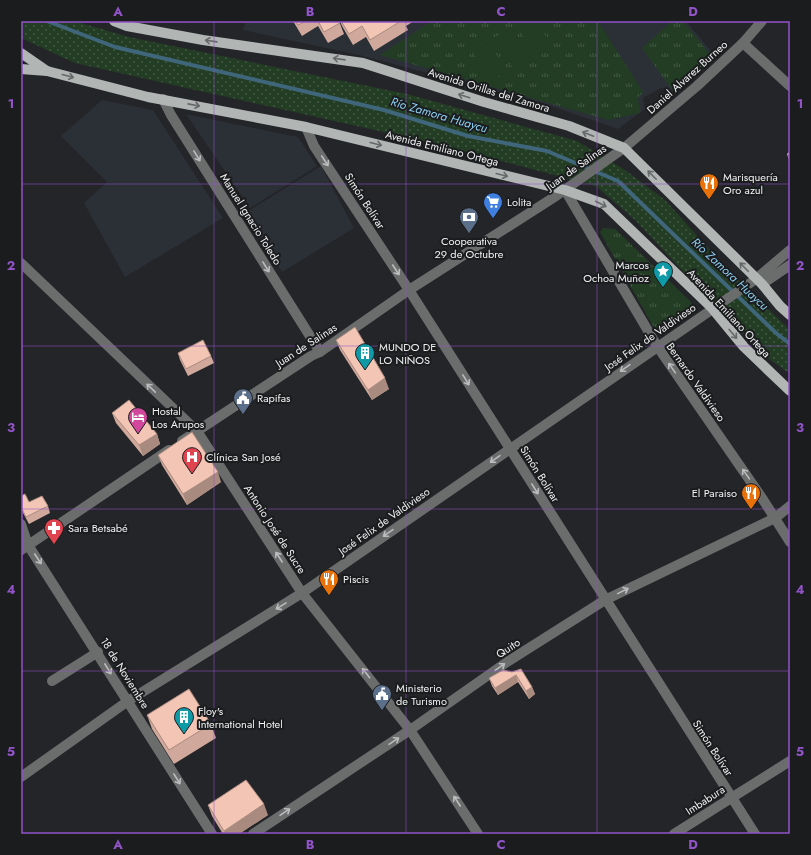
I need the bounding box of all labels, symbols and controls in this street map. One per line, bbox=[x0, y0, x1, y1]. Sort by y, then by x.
text: A bbox=[112, 2, 123, 21]
text: B bbox=[306, 2, 315, 21]
text: C bbox=[496, 2, 506, 21]
text: D bbox=[688, 2, 698, 21]
street label: Daniel Alvarez Burneo bbox=[643, 36, 731, 118]
one-way arrow bbox=[205, 37, 218, 45]
one-way arrow bbox=[333, 55, 346, 63]
street label: Avenida Orillas del Zamora bbox=[426, 64, 552, 116]
one-way arrow bbox=[61, 73, 74, 80]
one-way arrow bbox=[457, 92, 470, 99]
water label: Río Zamora Huaycu bbox=[389, 93, 489, 137]
text: 1 bbox=[8, 94, 14, 113]
text: 1 bbox=[797, 94, 803, 113]
one-way arrow bbox=[187, 101, 200, 109]
street label: Avenida Emiliano Ortega bbox=[384, 126, 500, 170]
one-way arrow bbox=[583, 129, 595, 137]
street label: Juan de Salinas bbox=[541, 140, 610, 195]
one-way arrow bbox=[369, 141, 382, 148]
one-way arrow bbox=[193, 151, 201, 162]
one-way arrow bbox=[321, 155, 329, 167]
place label: Marisquería Oro azul bbox=[723, 169, 778, 198]
street label: Manuel Ignacio Toledo bbox=[216, 170, 286, 268]
street label: Simón Bolívar bbox=[341, 170, 389, 232]
one-way arrow bbox=[647, 170, 657, 180]
one-way arrow bbox=[495, 172, 508, 179]
restaurant icon: Marisquería Oro azul bbox=[698, 172, 720, 200]
supermarket icon: Lolita bbox=[482, 191, 504, 219]
place label: Lolita bbox=[507, 194, 531, 210]
one-way arrow bbox=[595, 201, 607, 208]
bank icon: Cooperativa 29 de Octubre bbox=[458, 206, 480, 234]
place label: Cooperativa 29 de Octubre bbox=[434, 233, 504, 262]
water label: Río Zamora Huaycu bbox=[687, 233, 773, 315]
text: 2 bbox=[7, 256, 15, 275]
text: 2 bbox=[796, 256, 804, 275]
place label: Marcos Ochoa Muñoz bbox=[583, 257, 650, 286]
place icon: Marcos Ochoa Muñoz bbox=[652, 260, 674, 288]
one-way arrow bbox=[262, 261, 271, 272]
one-way arrow bbox=[739, 262, 749, 272]
one-way arrow bbox=[392, 264, 400, 275]
street label: Avenida Emiliano Ortega bbox=[684, 265, 774, 361]
street label: José Felix de Valdivieso bbox=[599, 299, 699, 376]
street label: Juan de Salinas bbox=[271, 319, 340, 372]
one-way arrow bbox=[729, 329, 738, 340]
place label: MUNDO DE LO NIÑOS bbox=[379, 339, 436, 368]
street label: Bernardo Valdivieso bbox=[663, 339, 729, 425]
building icon: MUNDO DE LO NIÑOS bbox=[354, 342, 376, 370]
one-way arrow bbox=[668, 362, 676, 373]
one-way arrow bbox=[620, 364, 631, 372]
one-way arrow bbox=[462, 374, 470, 386]
one-way arrow bbox=[146, 383, 156, 392]
public building icon: Rapifas bbox=[232, 387, 254, 415]
place label: Rapifas bbox=[257, 390, 291, 406]
place label: Hostal Los Arupos bbox=[152, 403, 205, 432]
hotel icon: Hostal Los Arupos bbox=[127, 406, 149, 434]
text: 3 bbox=[7, 418, 15, 437]
text: 3 bbox=[796, 418, 804, 437]
street label: Simón Bolívar bbox=[516, 443, 564, 506]
hospital icon: Clínica San José bbox=[181, 446, 203, 474]
place label: Clínica San José bbox=[206, 449, 281, 465]
one-way arrow bbox=[490, 455, 501, 463]
one-way arrow bbox=[742, 469, 750, 480]
street label: Antonio José de Sucre bbox=[240, 481, 310, 577]
restaurant icon: El Paraiso bbox=[740, 482, 762, 510]
street label: José Felix de Valdivieso bbox=[333, 483, 433, 560]
one-way arrow bbox=[531, 484, 539, 495]
place label: El Paraiso bbox=[692, 485, 737, 501]
pharmacy icon: Sara Betsabé bbox=[43, 517, 65, 545]
place label: Sara Betsabé bbox=[68, 520, 128, 536]
one-way arrow bbox=[383, 529, 394, 537]
one-way arrow bbox=[275, 552, 284, 563]
one-way arrow bbox=[34, 553, 42, 564]
restaurant icon: Piscis bbox=[318, 568, 340, 596]
place label: Piscis bbox=[343, 571, 369, 587]
text: 4 bbox=[6, 580, 16, 599]
text: 4 bbox=[795, 580, 805, 599]
one-way arrow bbox=[617, 587, 629, 594]
one-way arrow bbox=[276, 602, 287, 610]
street label: 18 de Noviembre bbox=[97, 634, 154, 712]
street label: Quito bbox=[493, 634, 523, 662]
one-way arrow bbox=[104, 663, 112, 674]
one-way arrow bbox=[495, 663, 506, 671]
one-way arrow bbox=[361, 667, 370, 678]
place label: Ministerio de Turismo bbox=[396, 680, 447, 709]
public building icon: Ministerio de Turismo bbox=[371, 683, 393, 711]
place label: Floy's International Hotel bbox=[198, 703, 283, 732]
building icon: Floy's International Hotel bbox=[173, 706, 195, 734]
street label: Simón Bolívar bbox=[689, 717, 737, 779]
one-way arrow bbox=[388, 736, 399, 745]
text: 5 bbox=[7, 742, 15, 761]
text: 5 bbox=[796, 742, 804, 761]
one-way arrow bbox=[173, 773, 182, 784]
street label: Imbabura bbox=[682, 781, 728, 819]
one-way arrow bbox=[453, 796, 461, 807]
one-way arrow bbox=[279, 808, 291, 816]
text: A bbox=[112, 835, 123, 854]
text: B bbox=[306, 835, 315, 854]
text: C bbox=[496, 835, 506, 854]
text: D bbox=[688, 835, 698, 854]

